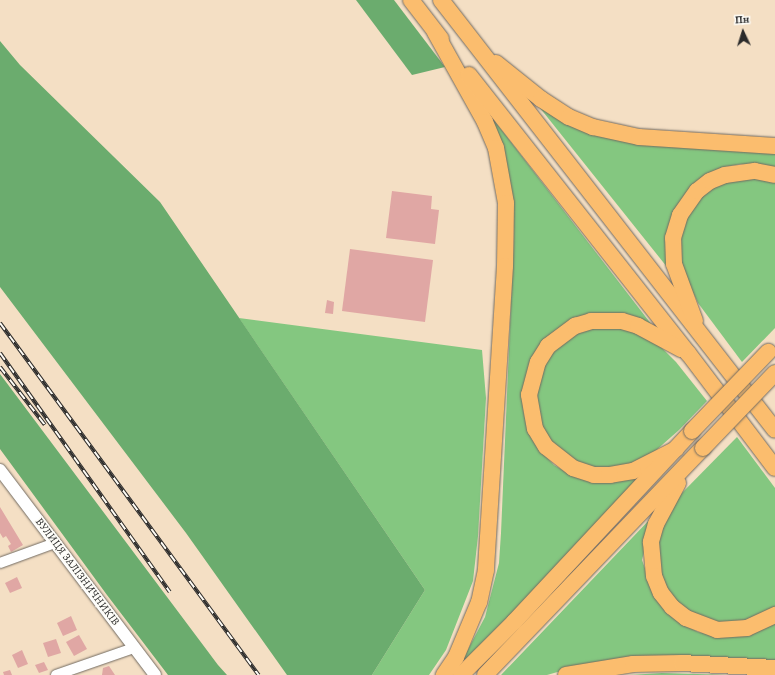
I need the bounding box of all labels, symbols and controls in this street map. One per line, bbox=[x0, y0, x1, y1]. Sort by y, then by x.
north arrow bbox=[723, 12, 763, 52]
text: Пн bbox=[734, 12, 750, 28]
street label: ВУЛИЦЯ ЗАЛІЗНИЧНИКІВ bbox=[32, 516, 122, 628]

